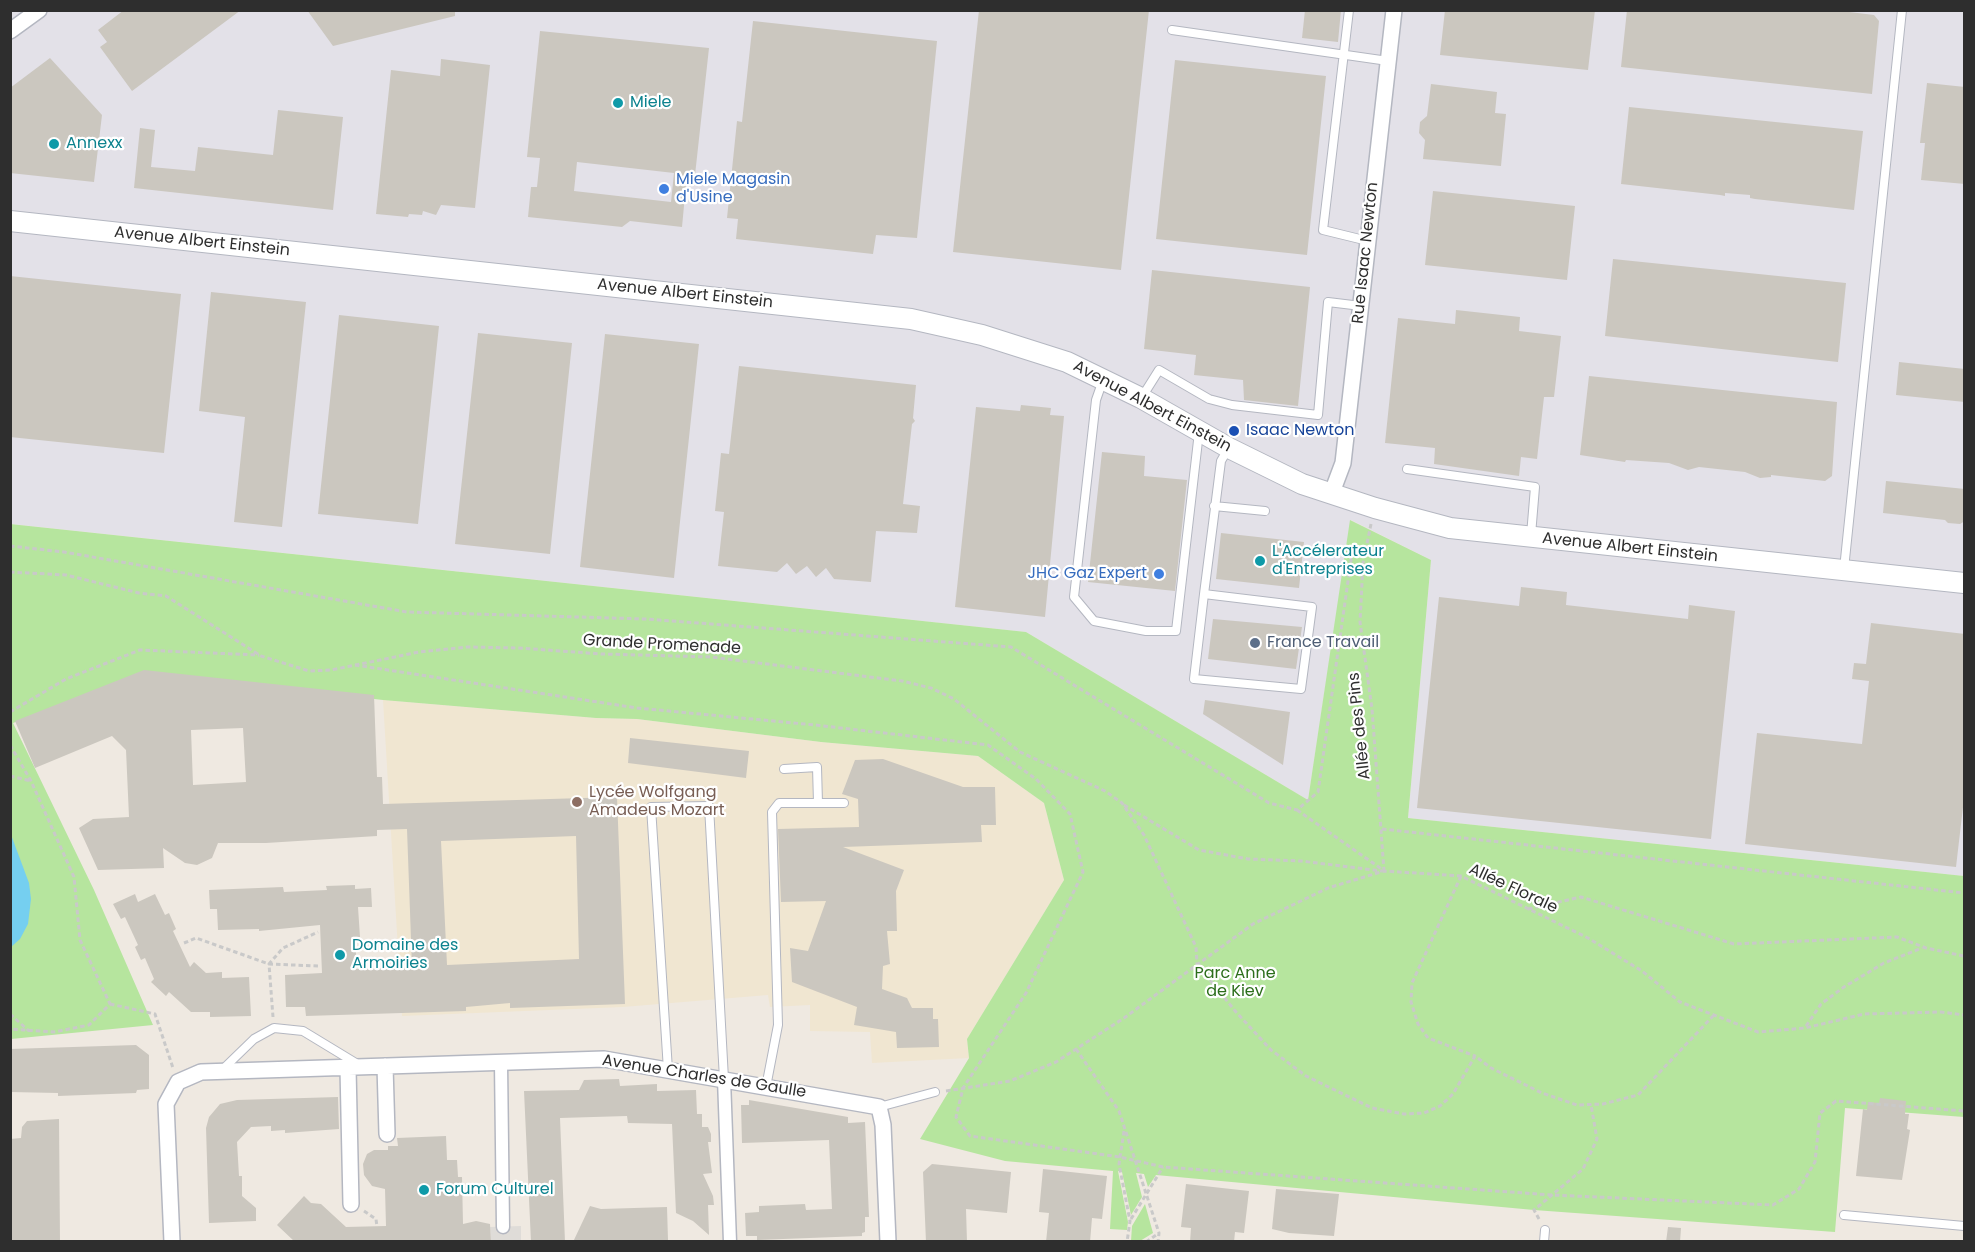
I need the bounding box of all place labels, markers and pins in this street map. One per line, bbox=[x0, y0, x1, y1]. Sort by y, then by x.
place label: Miele bbox=[630, 93, 671, 113]
marker: Miele bbox=[611, 96, 625, 110]
place label: Annexx bbox=[66, 134, 123, 154]
marker: Annexx bbox=[47, 137, 61, 151]
place label: Miele Magasin d'Usine bbox=[676, 170, 791, 208]
marker: Miele Magasin d'Usine bbox=[657, 182, 671, 196]
place label: Isaac Newton bbox=[1246, 421, 1354, 441]
marker: Isaac Newton bbox=[1227, 424, 1241, 438]
place label: L'Accélerateur d'Entreprises bbox=[1272, 542, 1384, 580]
marker: L'Accélerateur d'Entreprises bbox=[1253, 554, 1267, 568]
place label: JHC Gaz Expert bbox=[1028, 564, 1147, 584]
marker: JHC Gaz Expert bbox=[1152, 567, 1166, 581]
place label: France Travail bbox=[1267, 633, 1379, 653]
marker: France Travail bbox=[1248, 636, 1262, 650]
place label: Lycée Wolfgang Amadeus Mozart bbox=[589, 783, 725, 821]
marker: Lycée Wolfgang Amadeus Mozart bbox=[570, 795, 584, 809]
place label: Domaine des Armoiries bbox=[352, 936, 458, 974]
marker: Domaine des Armoiries bbox=[333, 948, 347, 962]
place label: Forum Culturel bbox=[436, 1180, 554, 1200]
marker: Forum Culturel bbox=[417, 1183, 431, 1197]

